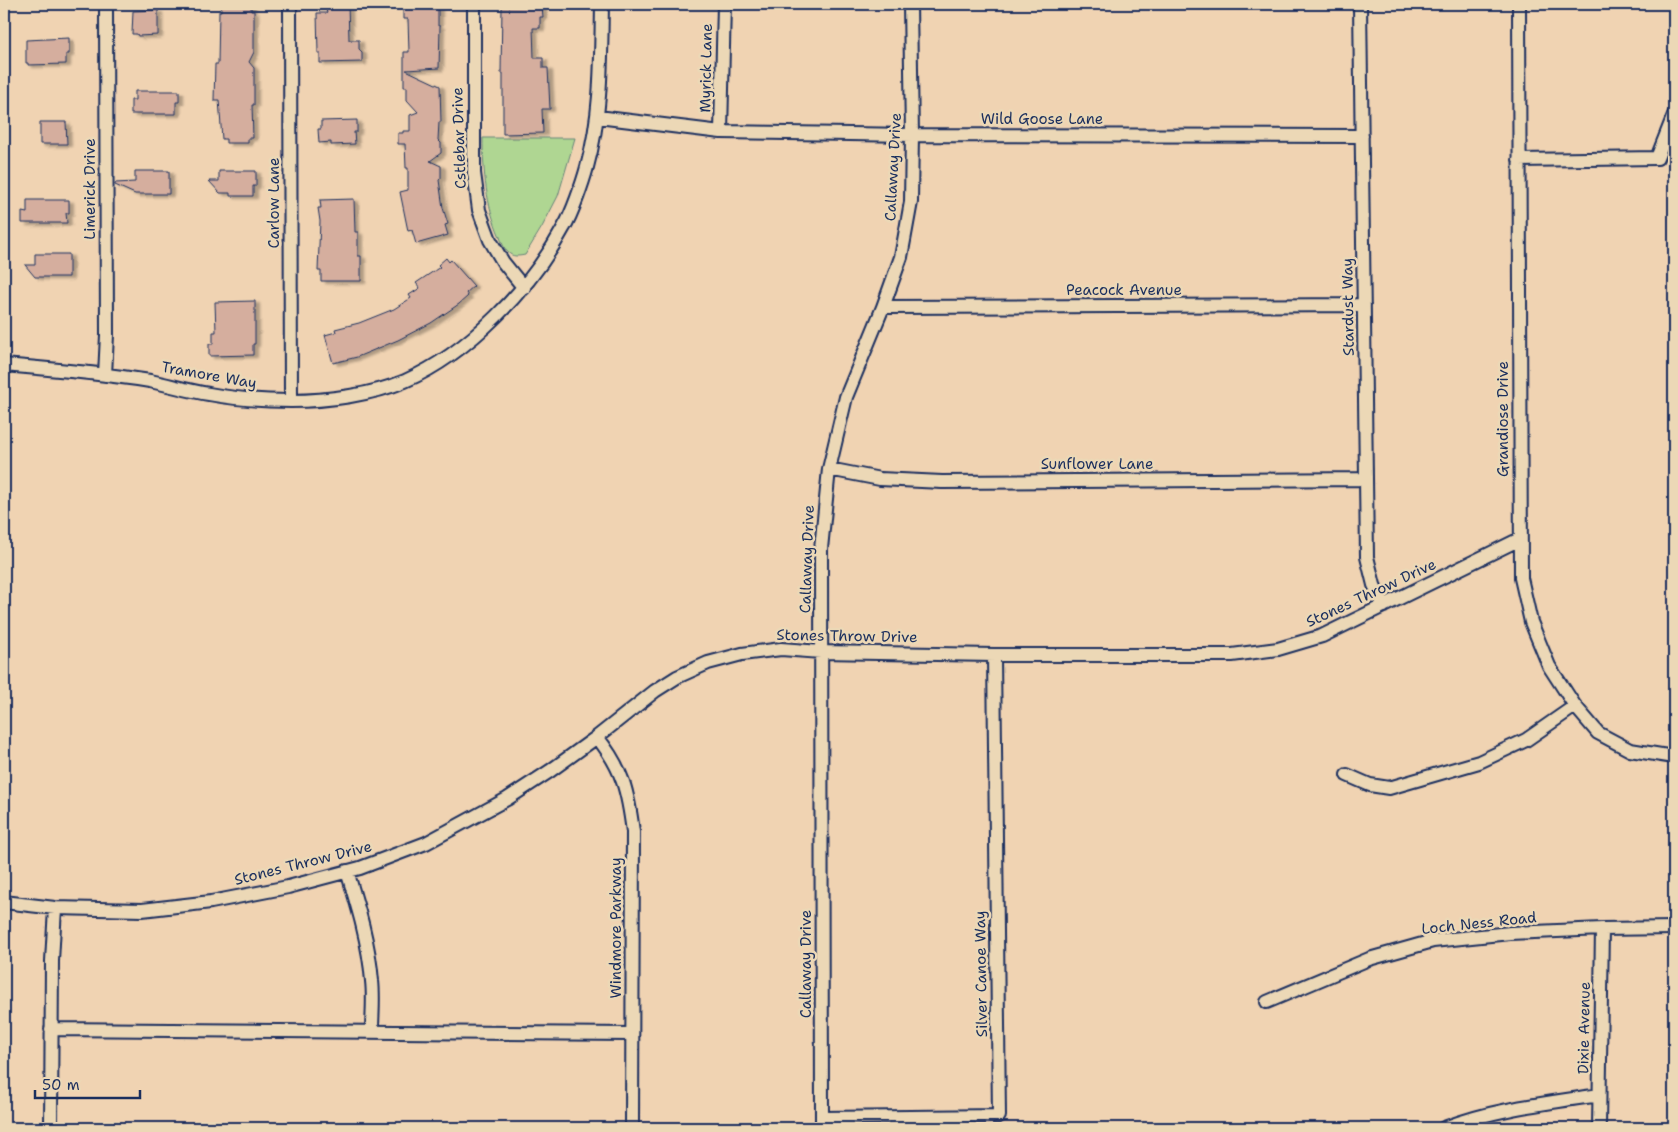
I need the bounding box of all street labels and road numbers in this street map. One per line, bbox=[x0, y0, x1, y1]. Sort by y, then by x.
street label: Myrick Lane bbox=[695, 23, 717, 113]
street label: Cstlebar Drive bbox=[447, 87, 471, 189]
street label: Wild Goose Lane bbox=[981, 109, 1103, 129]
street label: Callaway Drive bbox=[880, 112, 906, 222]
street label: Limerick Drive bbox=[80, 138, 100, 240]
street label: Carlow Lane bbox=[264, 157, 284, 249]
street label: Stardust Way bbox=[1337, 258, 1359, 356]
street label: Peacock Avenue bbox=[1066, 280, 1182, 300]
street label: Tramore Way bbox=[160, 357, 258, 393]
street label: Grandiose Drive bbox=[1493, 361, 1513, 477]
street label: Sunflower Lane bbox=[1041, 454, 1153, 474]
street label: Callaway Drive bbox=[795, 504, 819, 614]
street label: Stones Throw Drive bbox=[1303, 554, 1439, 632]
street label: Stones Throw Drive bbox=[776, 625, 918, 647]
street label: Stones Throw Drive bbox=[232, 836, 374, 890]
street label: Windmore Parkway bbox=[606, 857, 626, 999]
street label: Loch Ness Road bbox=[1420, 907, 1538, 939]
street label: Callaway Drive bbox=[796, 910, 816, 1018]
street label: Silver Canoe Way bbox=[970, 911, 992, 1037]
street label: Dixie Avenue bbox=[1573, 982, 1595, 1074]

